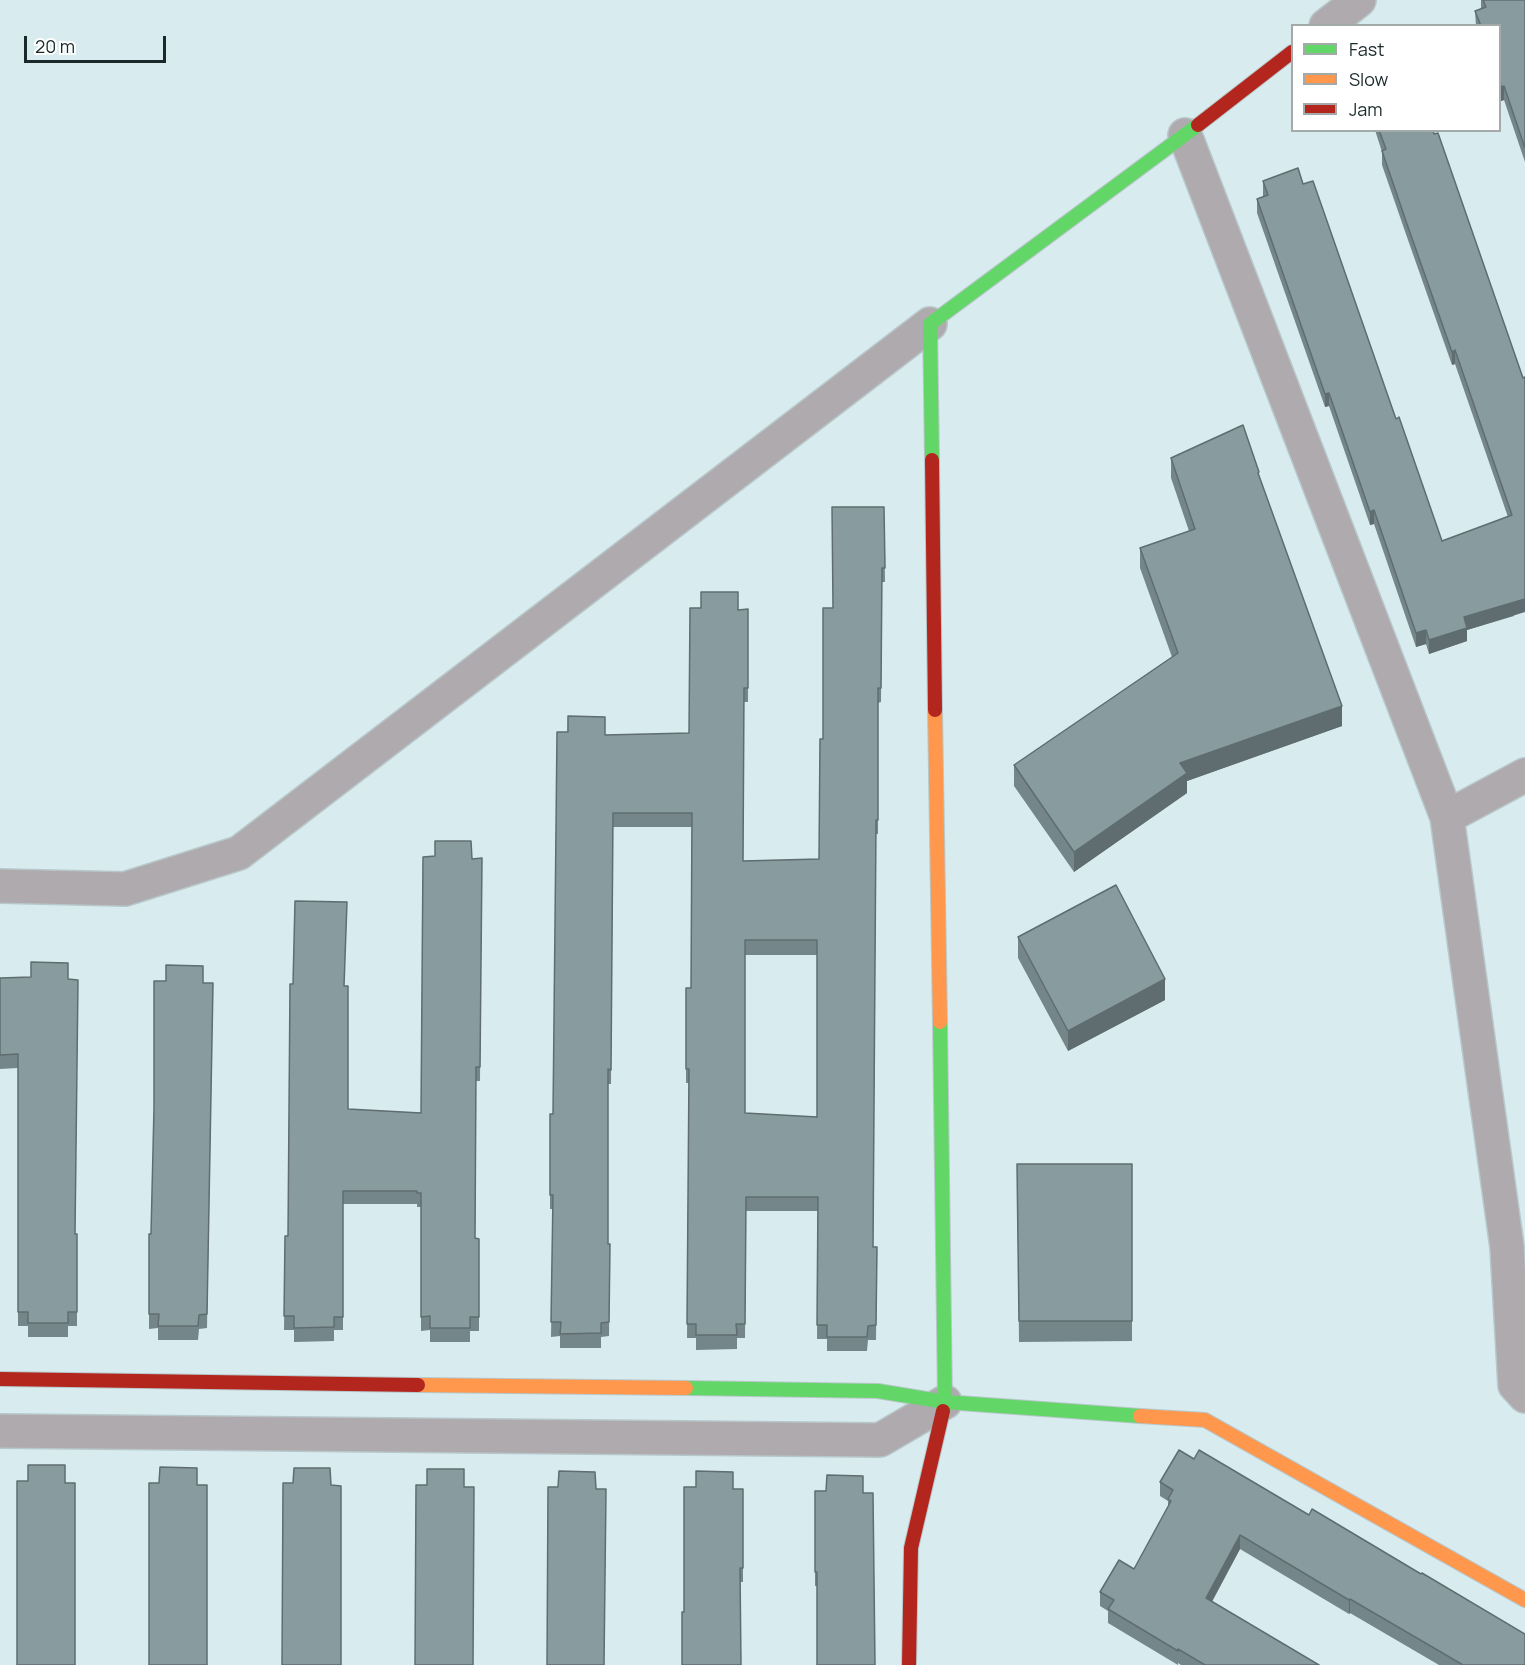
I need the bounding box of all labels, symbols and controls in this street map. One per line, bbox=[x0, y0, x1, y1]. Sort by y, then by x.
scale bar bbox=[27, 24, 170, 62]
legend bbox=[1291, 24, 1501, 132]
text: 20 m bbox=[35, 34, 75, 58]
text: Fast bbox=[1349, 37, 1384, 61]
text: Slow bbox=[1349, 67, 1388, 91]
text: Jam bbox=[1349, 97, 1383, 121]

